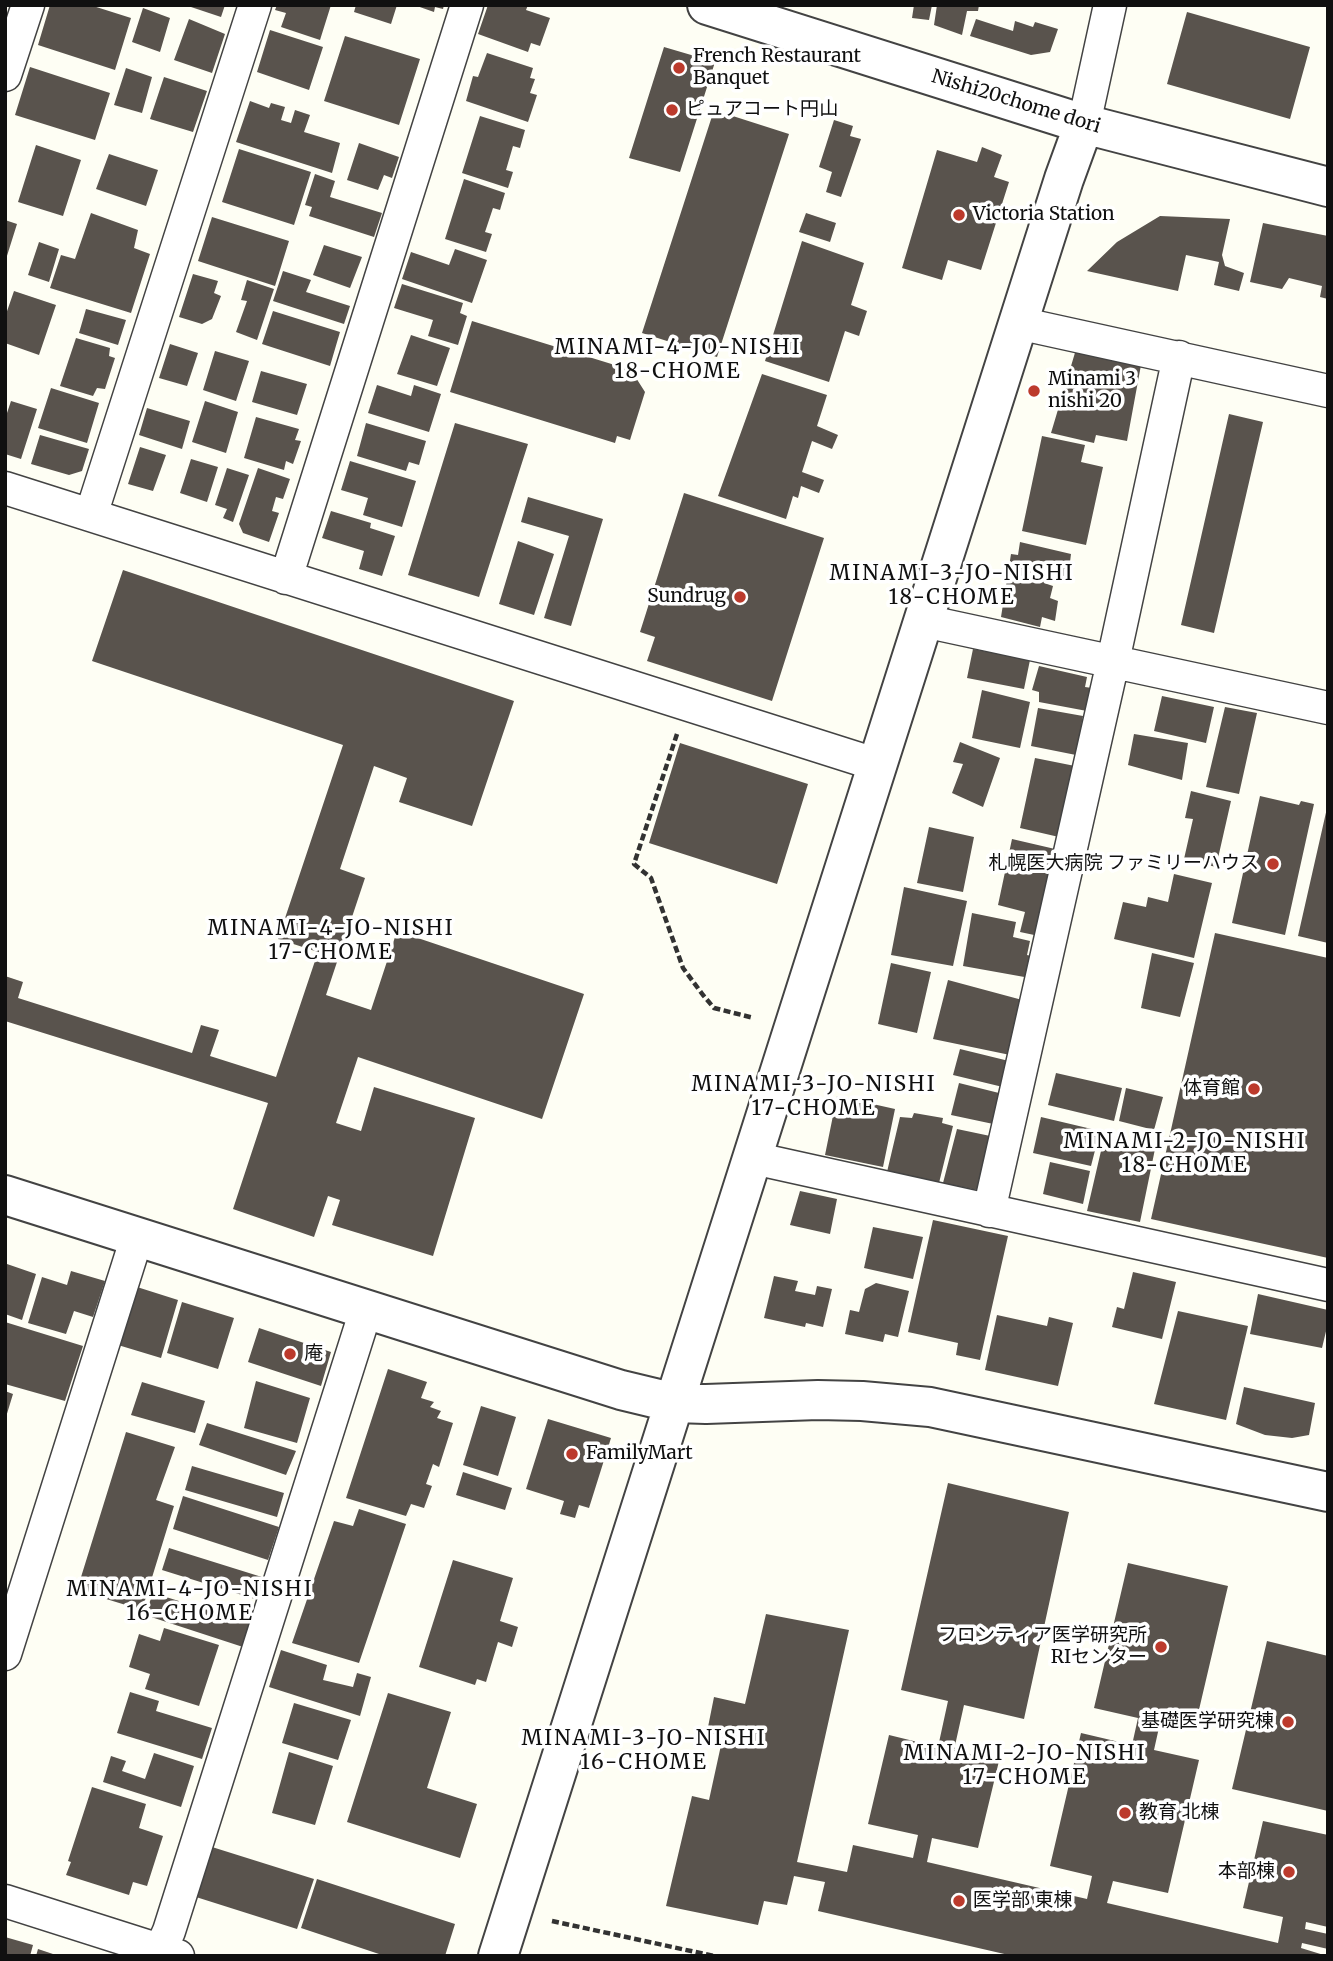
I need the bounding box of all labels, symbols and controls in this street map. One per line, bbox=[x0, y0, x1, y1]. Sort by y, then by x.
place label: French Restaurant Banquet bbox=[693, 46, 861, 90]
marker: French Restaurant Banquet bbox=[671, 60, 687, 76]
street label: Nishi20chome dori bbox=[929, 65, 1103, 139]
place label: ピュアコート円山 bbox=[686, 99, 838, 121]
marker: ピュアコート円山 bbox=[664, 102, 680, 118]
place label: Victoria Station bbox=[973, 204, 1115, 226]
marker: Victoria Station bbox=[951, 207, 967, 223]
district label: MINAMI-4-JO-NISHI 18-CHOME bbox=[557, 335, 799, 385]
place label: Minami 3 nishi 20 bbox=[1048, 369, 1136, 413]
marker: Minami 3 nishi 20 bbox=[1026, 383, 1042, 399]
district label: MINAMI-3-JO-NISHI 18-CHOME bbox=[832, 561, 1072, 611]
place label: Sundrug bbox=[647, 586, 726, 608]
marker: Sundrug bbox=[732, 589, 748, 605]
place label: 札幌医大病院 ファミリーハウス bbox=[988, 853, 1259, 875]
marker: 札幌医大病院 ファミリーハウス bbox=[1265, 856, 1281, 872]
district label: MINAMI-4-JO-NISHI 17-CHOME bbox=[210, 916, 452, 966]
district label: MINAMI-3-JO-NISHI 17-CHOME bbox=[694, 1072, 934, 1122]
place label: 体育館 bbox=[1183, 1078, 1240, 1100]
marker: 体育館 bbox=[1246, 1081, 1262, 1097]
district label: MINAMI-2-JO-NISHI 18-CHOME bbox=[1066, 1129, 1304, 1179]
place label: 庵 bbox=[304, 1343, 323, 1365]
marker: 庵 bbox=[282, 1346, 298, 1362]
place label: FamilyMart bbox=[586, 1443, 693, 1465]
marker: FamilyMart bbox=[564, 1446, 580, 1462]
district label: MINAMI-4-JO-NISHI 16-CHOME bbox=[69, 1577, 311, 1627]
place label: フロンティア医学研究所 RIセンター bbox=[938, 1625, 1147, 1669]
marker: フロンティア医学研究所 RIセンター bbox=[1153, 1639, 1169, 1655]
place label: 基礎医学研究棟 bbox=[1141, 1711, 1274, 1733]
marker: 基礎医学研究棟 bbox=[1280, 1714, 1296, 1730]
district label: MINAMI-3-JO-NISHI 16-CHOME bbox=[524, 1726, 764, 1776]
district label: MINAMI-2-JO-NISHI 17-CHOME bbox=[906, 1741, 1144, 1791]
place label: 教育 北棟 bbox=[1139, 1802, 1220, 1824]
marker: 教育 北棟 bbox=[1117, 1805, 1133, 1821]
place label: 本部棟 bbox=[1218, 1861, 1275, 1883]
marker: 本部棟 bbox=[1281, 1864, 1297, 1880]
place label: 医学部 東棟 bbox=[973, 1890, 1073, 1912]
marker: 医学部 東棟 bbox=[951, 1893, 967, 1909]

